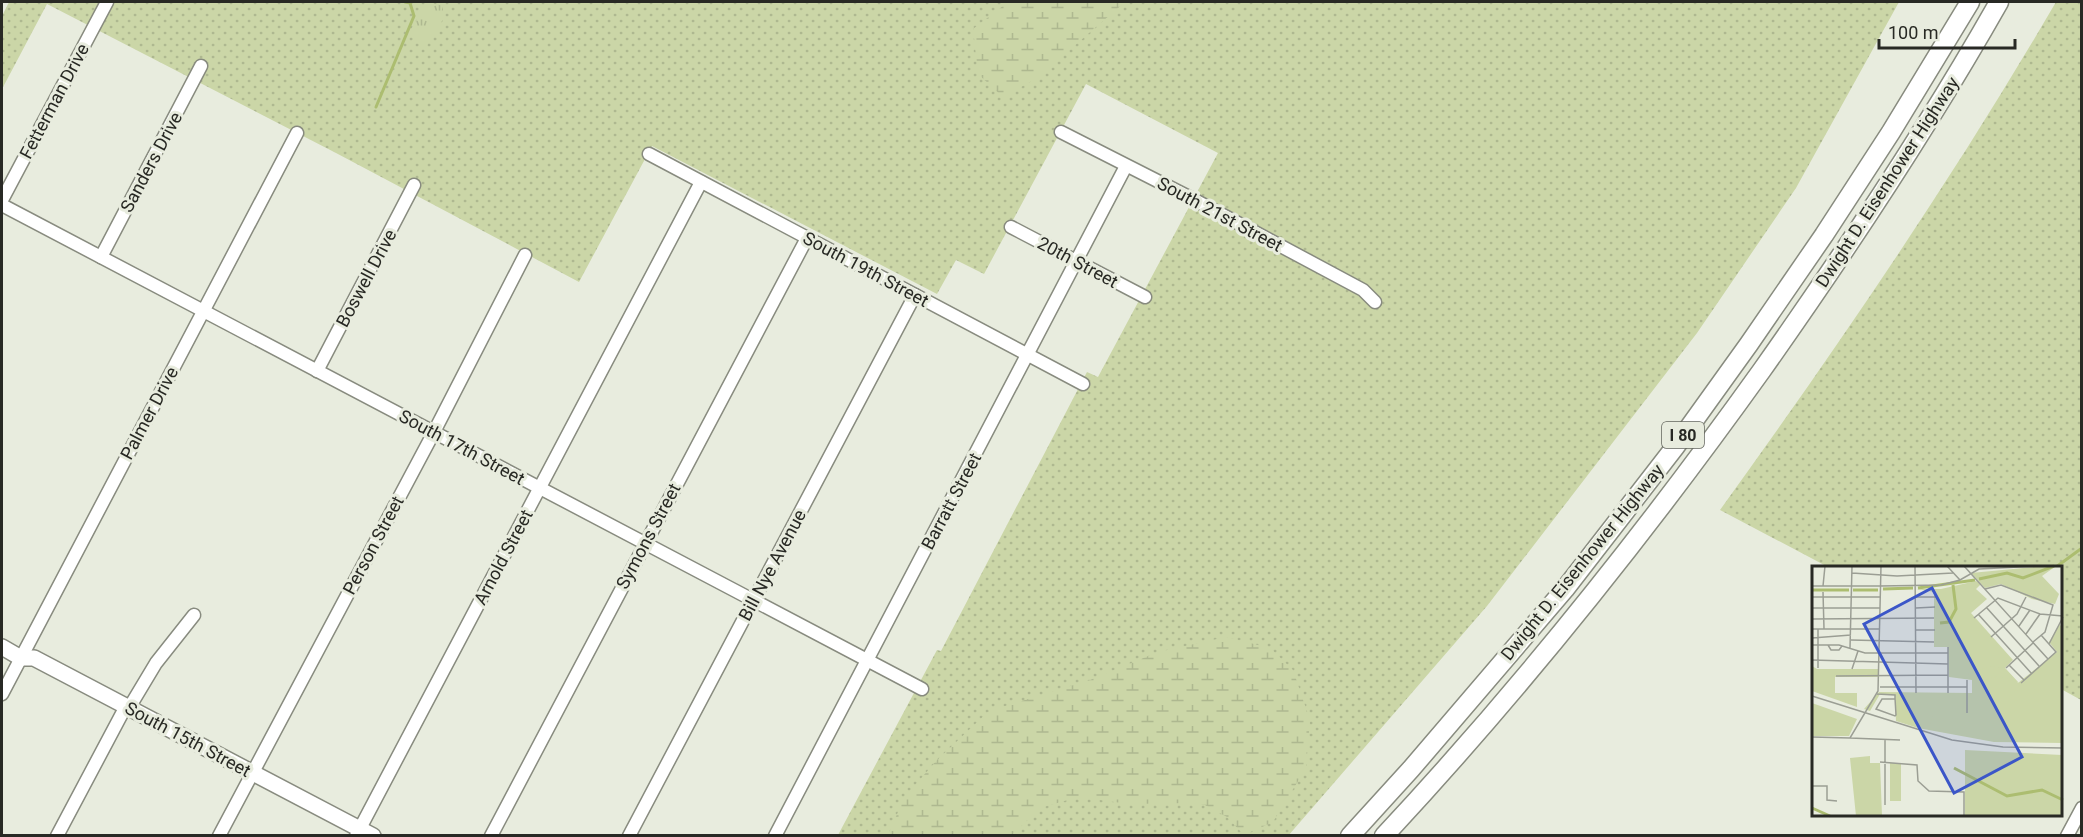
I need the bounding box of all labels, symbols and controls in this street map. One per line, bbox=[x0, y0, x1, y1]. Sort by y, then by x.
scale bar bbox=[1879, 12, 2016, 50]
text: 100 m bbox=[1888, 22, 1939, 43]
street label: Fetterman Drive bbox=[15, 40, 93, 162]
street label: Dwight D. Eisenhower Highway bbox=[1811, 73, 1963, 291]
street label: Sanders Drive bbox=[116, 108, 186, 216]
street label: South 21st Street bbox=[1154, 172, 1286, 256]
street label: Boswell Drive bbox=[331, 226, 401, 330]
street label: South 19th Street bbox=[800, 227, 932, 311]
street label: 20th Street bbox=[1034, 232, 1122, 292]
street label: Palmer Drive bbox=[116, 363, 182, 463]
street label: South 17th Street bbox=[396, 405, 528, 489]
road number: I 80 bbox=[1662, 422, 1704, 448]
street label: Barratt Street bbox=[917, 449, 985, 553]
street label: Dwight D. Eisenhower Highway bbox=[1496, 459, 1668, 664]
street label: Symons Street bbox=[611, 480, 685, 592]
street label: Person Street bbox=[338, 492, 408, 598]
street label: Arnold Street bbox=[469, 506, 537, 608]
street label: Bill Nye Avenue bbox=[734, 506, 810, 624]
inset map bbox=[1812, 566, 2062, 816]
street label: South 15th Street bbox=[122, 697, 254, 781]

